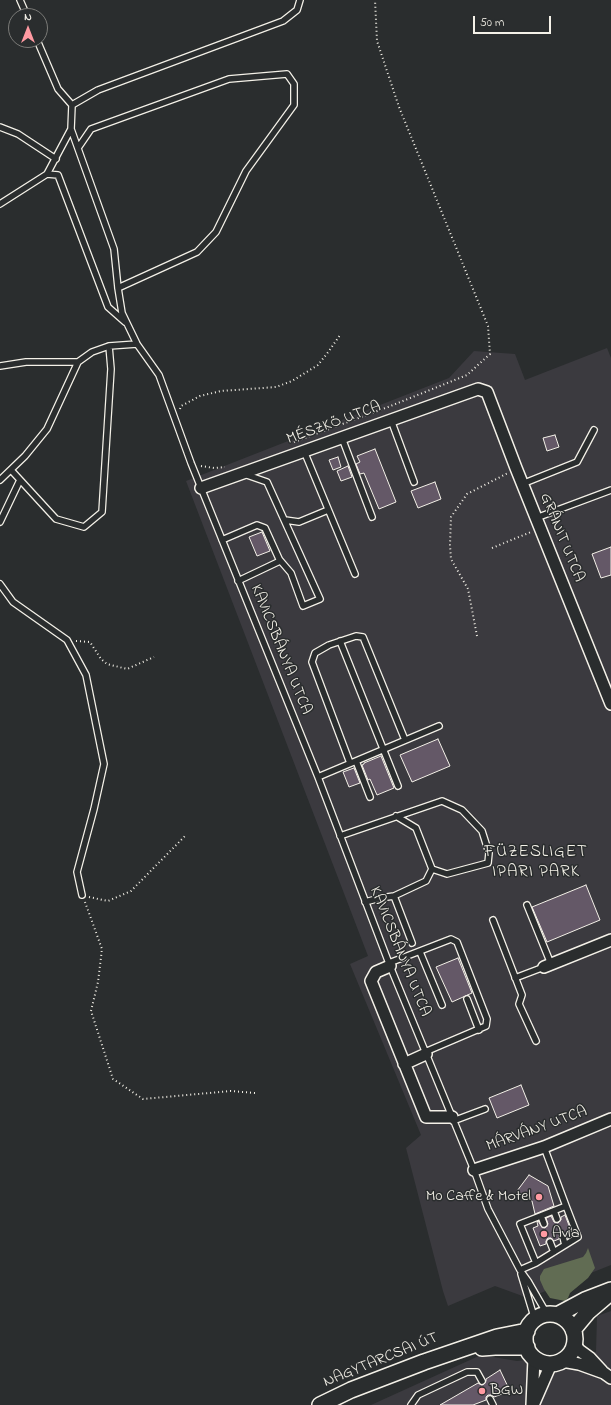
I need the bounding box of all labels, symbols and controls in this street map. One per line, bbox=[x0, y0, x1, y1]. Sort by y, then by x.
north arrow bbox=[8, 8, 48, 48]
scale bar bbox=[475, 8, 553, 34]
text: N bbox=[24, 9, 32, 25]
text: 50 m bbox=[480, 14, 504, 32]
street label: MÉSZKŐ UTCA bbox=[284, 398, 384, 450]
street label: GRÁNIT UTCA bbox=[534, 491, 588, 585]
street label: KAVICSBÁNYA UTCA bbox=[245, 582, 315, 718]
district label: FÜZESLIGET IPARI PARK bbox=[484, 843, 588, 883]
street label: KAVICSBÁNYA UTCA bbox=[364, 884, 434, 1020]
street label: MÁRVÁNY UTCA bbox=[484, 1103, 590, 1157]
place label: M0 Caffe & Motel bbox=[426, 1187, 531, 1207]
marker: M0 Caffe & Motel bbox=[534, 1192, 544, 1202]
place label: Avia bbox=[552, 1224, 580, 1244]
marker: Avia bbox=[539, 1229, 549, 1239]
street label: NAGYTARCSAI ÚT bbox=[321, 1329, 441, 1393]
place label: BGW bbox=[490, 1381, 523, 1401]
marker: BGW bbox=[477, 1386, 487, 1396]

